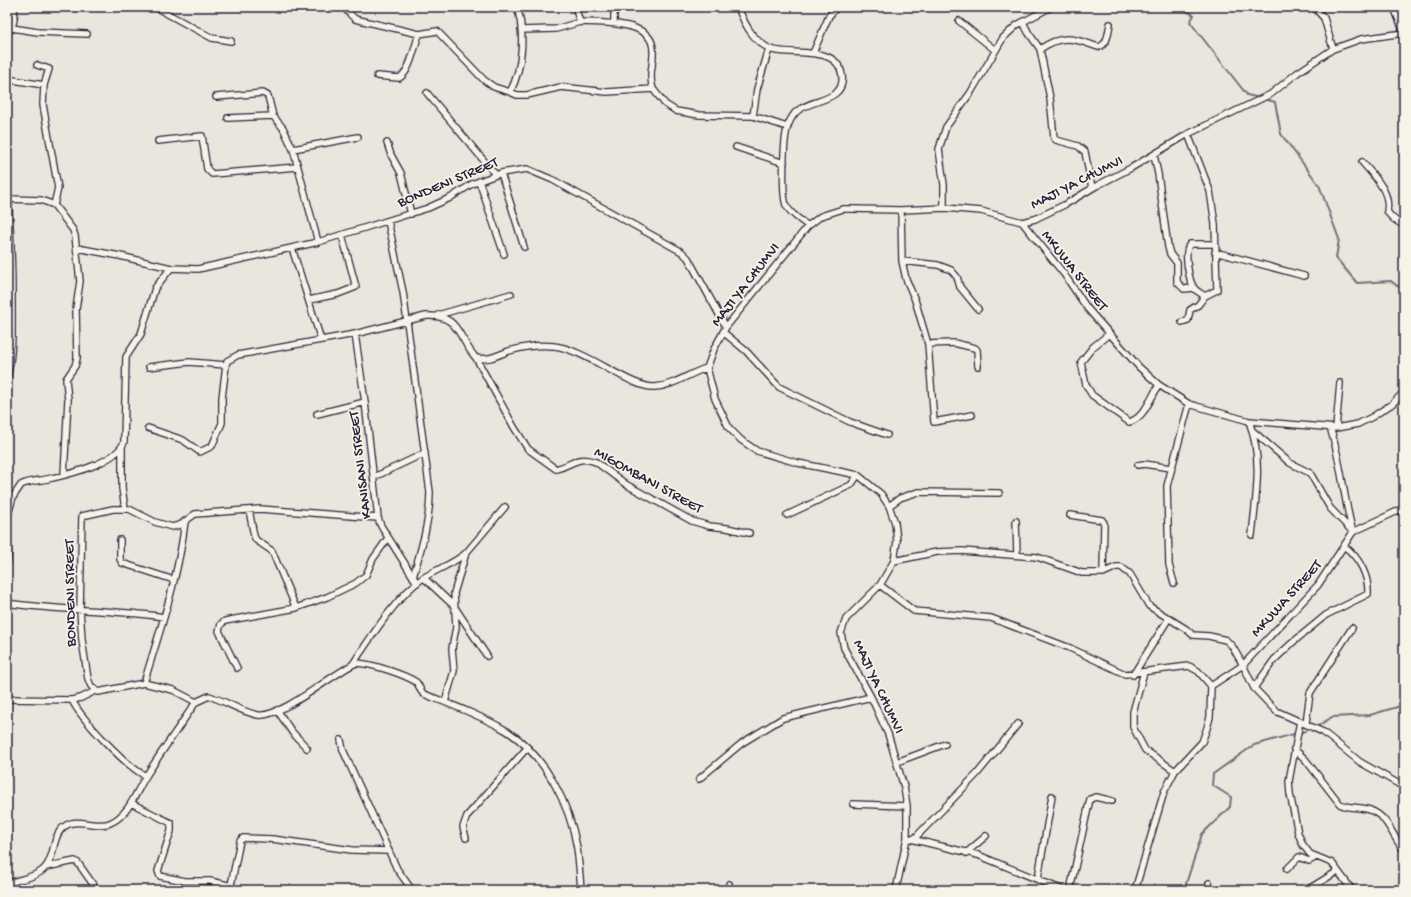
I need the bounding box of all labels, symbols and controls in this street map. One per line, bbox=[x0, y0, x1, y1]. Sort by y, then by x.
street label: MAJI YA CHUMVI bbox=[1028, 152, 1126, 214]
street label: BONDENI STREET bbox=[394, 153, 502, 213]
street label: MKUWA STREET bbox=[1037, 227, 1112, 316]
street label: MAJI YA CHUMVI bbox=[708, 239, 784, 331]
street label: KANISANI STREET bbox=[345, 409, 377, 520]
street label: MIGOMBANI STREET bbox=[591, 444, 707, 519]
street label: BONDENI STREET bbox=[61, 538, 81, 648]
street label: MKUWA STREET bbox=[1248, 556, 1327, 641]
street label: MAJI YA CHUMVI bbox=[848, 637, 908, 737]

